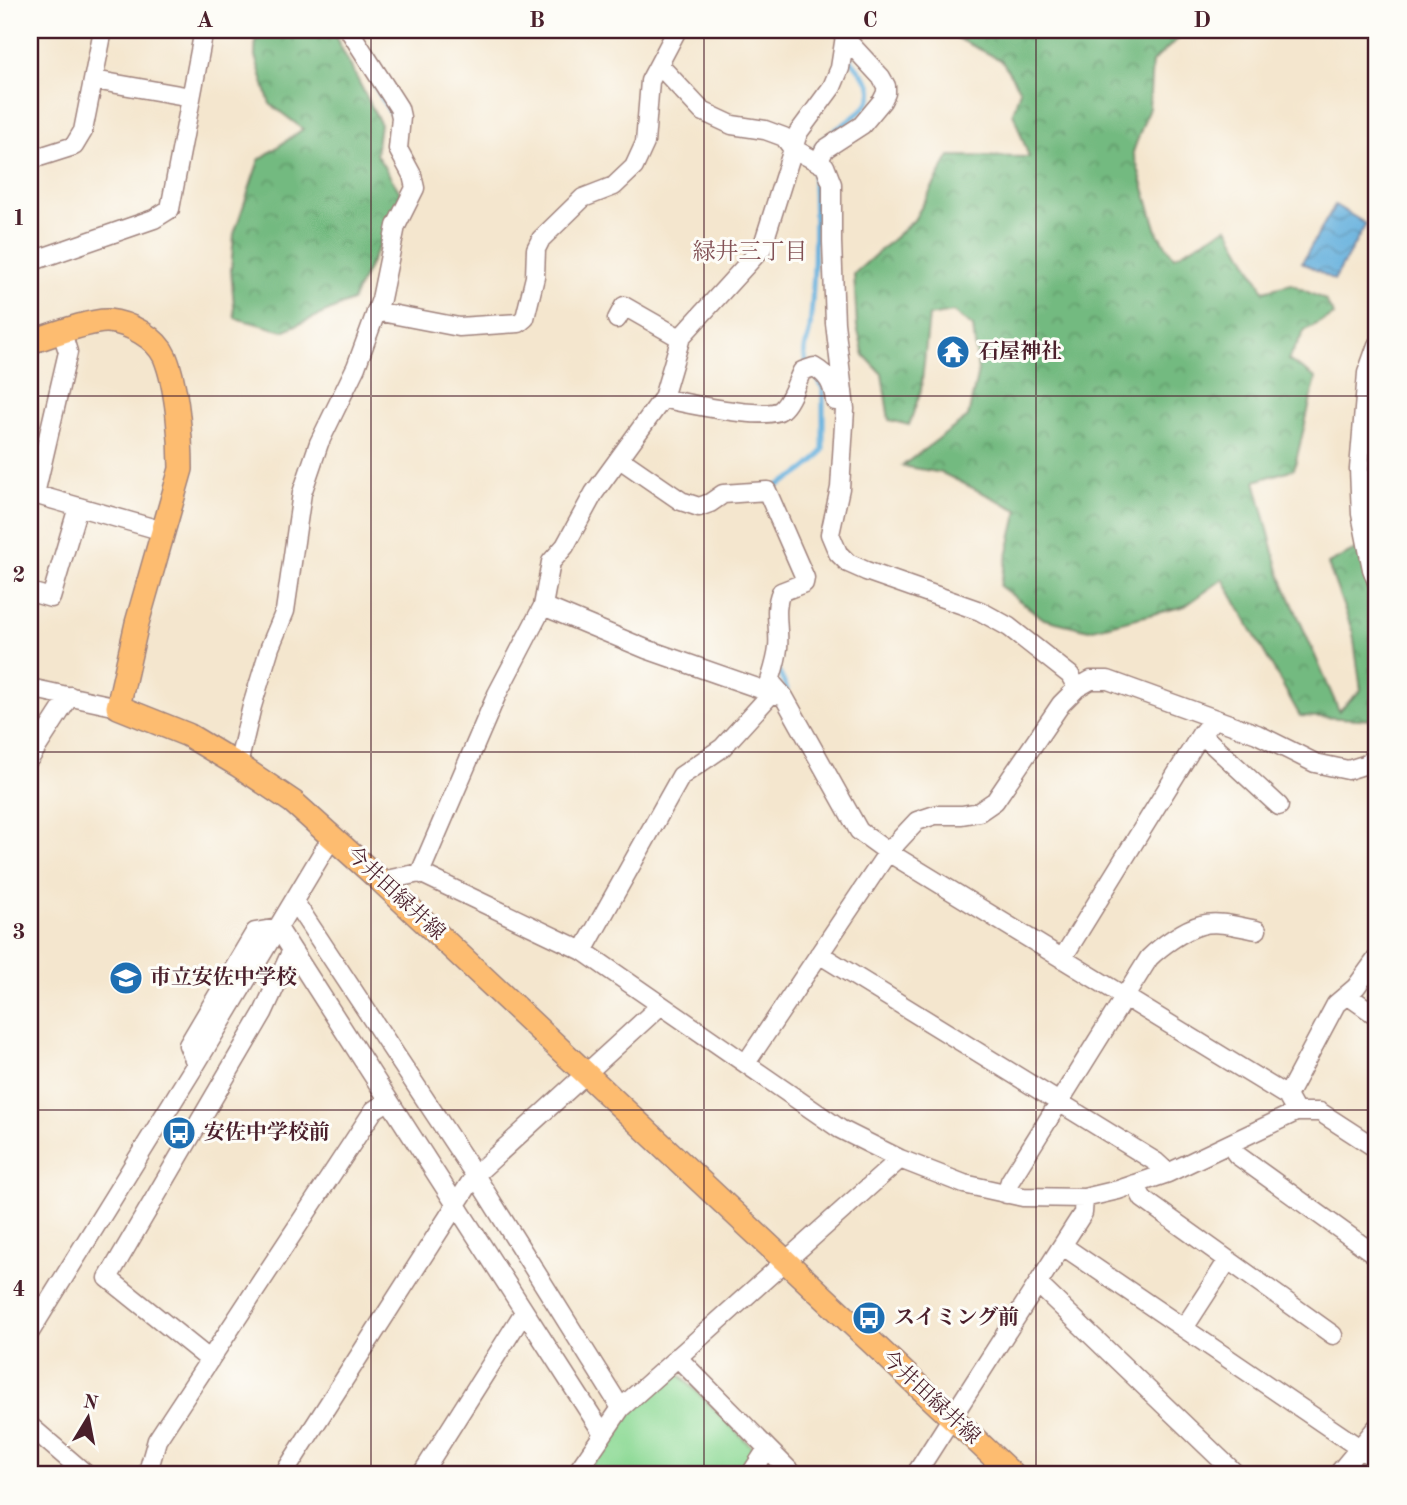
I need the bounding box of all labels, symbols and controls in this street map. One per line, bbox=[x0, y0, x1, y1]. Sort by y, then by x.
text: A bbox=[196, 9, 214, 32]
text: B bbox=[529, 9, 545, 32]
text: C bbox=[862, 9, 878, 32]
text: D bbox=[1193, 9, 1211, 32]
text: 1 bbox=[12, 207, 26, 230]
district label: 緑井三丁目 bbox=[693, 239, 808, 264]
temple icon: 石屋神社 bbox=[934, 333, 972, 371]
place label: 石屋神社 bbox=[978, 340, 1062, 363]
text: 2 bbox=[12, 564, 26, 587]
street label: 今井田緑井線 bbox=[342, 841, 450, 945]
text: 3 bbox=[12, 921, 26, 944]
school or university icon: 市立安佐中学校 bbox=[107, 959, 145, 997]
place label: 市立安佐中学校 bbox=[150, 966, 297, 989]
bus stop icon: 安佐中学校前 bbox=[160, 1114, 198, 1152]
place label: 安佐中学校前 bbox=[204, 1121, 330, 1144]
text: 4 bbox=[12, 1278, 26, 1301]
bus stop icon: スイミング前 bbox=[850, 1299, 888, 1337]
place label: スイミング前 bbox=[894, 1306, 1019, 1329]
street label: 今井田緑井線 bbox=[877, 1345, 985, 1449]
north arrow bbox=[52, 1382, 122, 1452]
text: N bbox=[82, 1393, 100, 1414]

